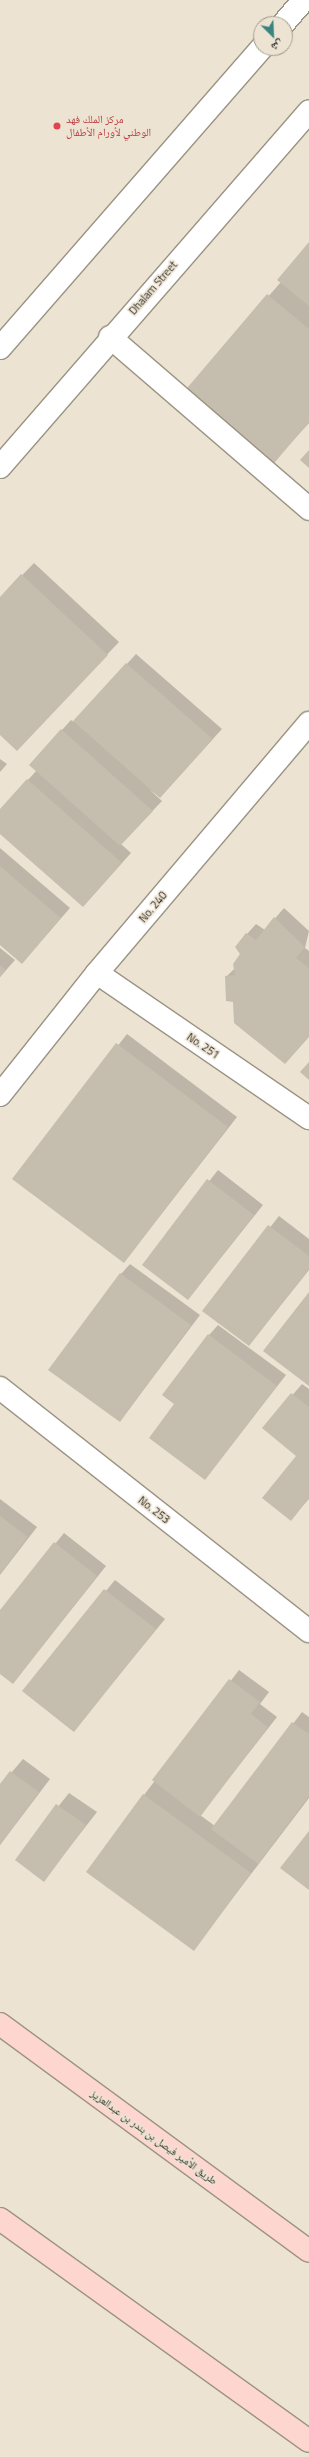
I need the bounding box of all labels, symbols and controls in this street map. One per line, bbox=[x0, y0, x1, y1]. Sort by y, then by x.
north arrow bbox=[253, 16, 293, 56]
text: ش bbox=[269, 36, 286, 56]
place label: مركز الملك فهد الوطني لأورام الأطفال bbox=[66, 113, 151, 139]
marker: مركز الملك فهد الوطني لأورام الأطفال bbox=[51, 120, 63, 132]
street label: Dhalam Street bbox=[126, 259, 180, 317]
street label: No. 240 bbox=[136, 889, 170, 925]
street label: No. 251 bbox=[184, 1030, 222, 1062]
street label: No. 253 bbox=[136, 1494, 172, 1526]
street label: طريق الأمير فيصل بن بندر بن عبدالعزيز bbox=[88, 2087, 220, 2187]

